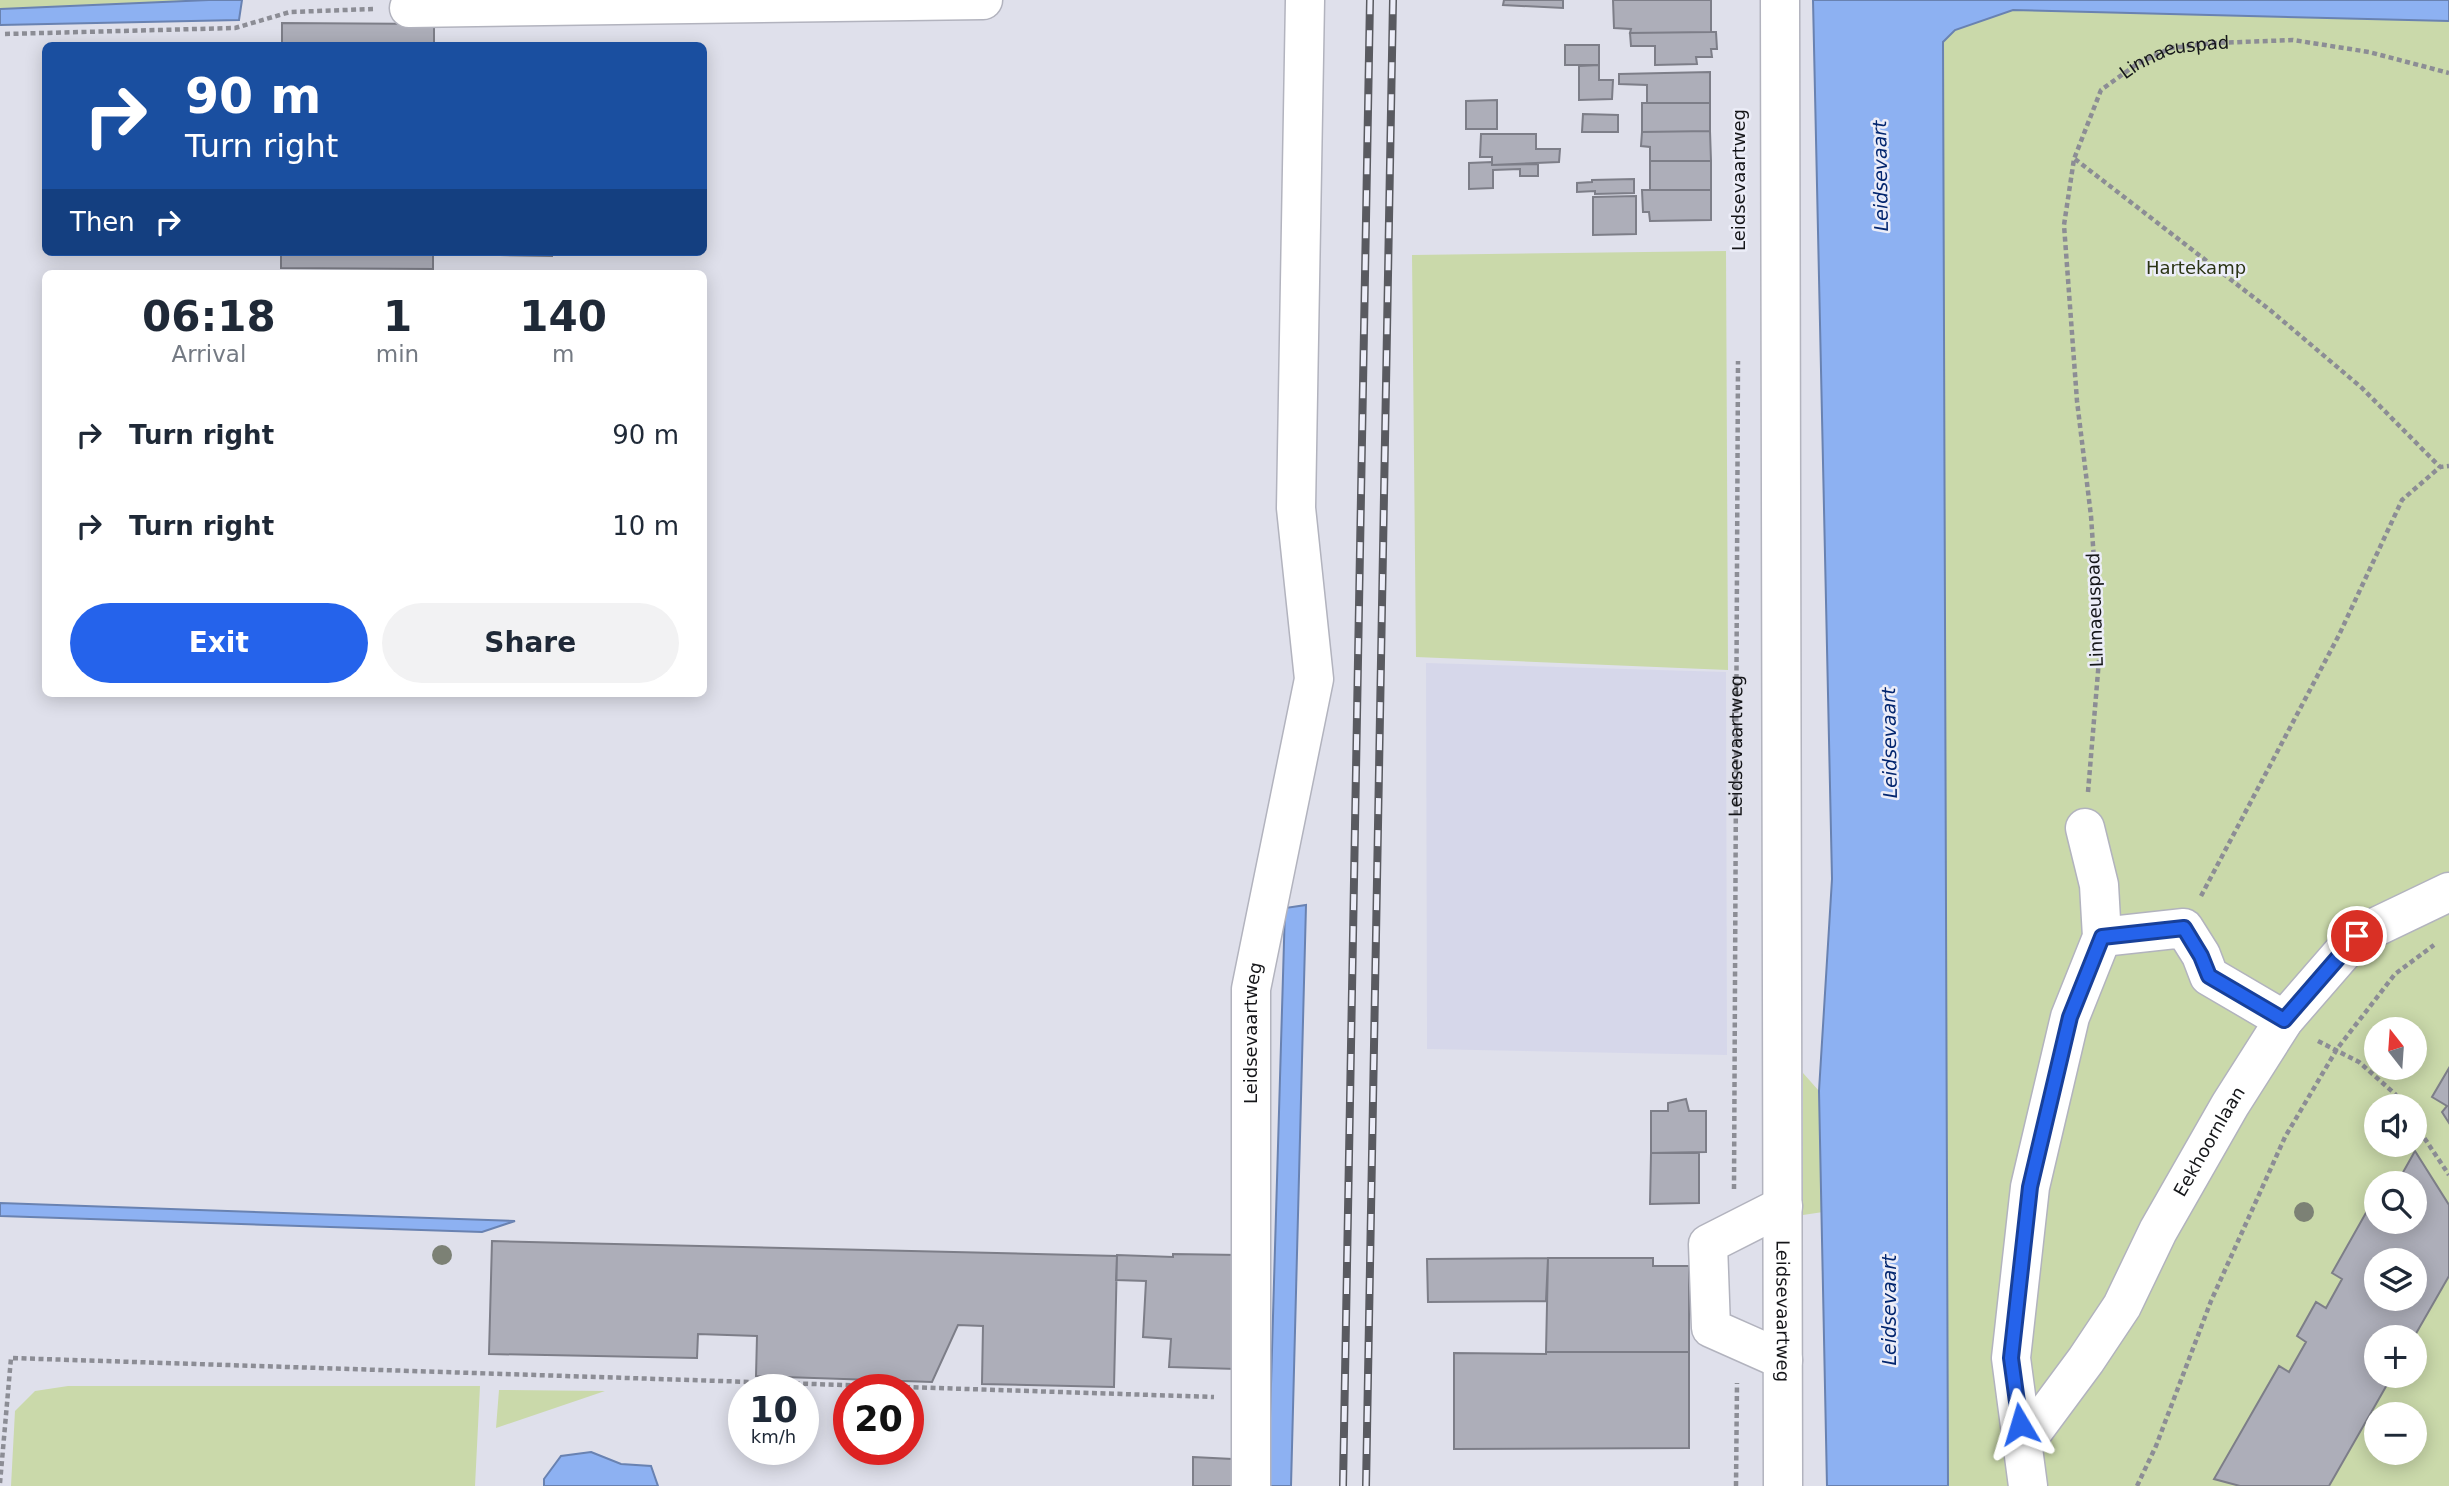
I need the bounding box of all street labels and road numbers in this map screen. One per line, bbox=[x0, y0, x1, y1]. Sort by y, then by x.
street label: Linnaeuspad bbox=[2115, 31, 2229, 83]
street label: Leidsevaartweg bbox=[1728, 109, 1749, 251]
street label: Linnaeuspad bbox=[2082, 552, 2107, 668]
street label: Leidsevaartweg bbox=[1725, 675, 1746, 817]
street label: Leidsevaartweg bbox=[1240, 960, 1266, 1104]
street label: Eekhoornlaan bbox=[2169, 1083, 2249, 1200]
street label: Leidsevaartweg bbox=[1773, 1240, 1794, 1382]

